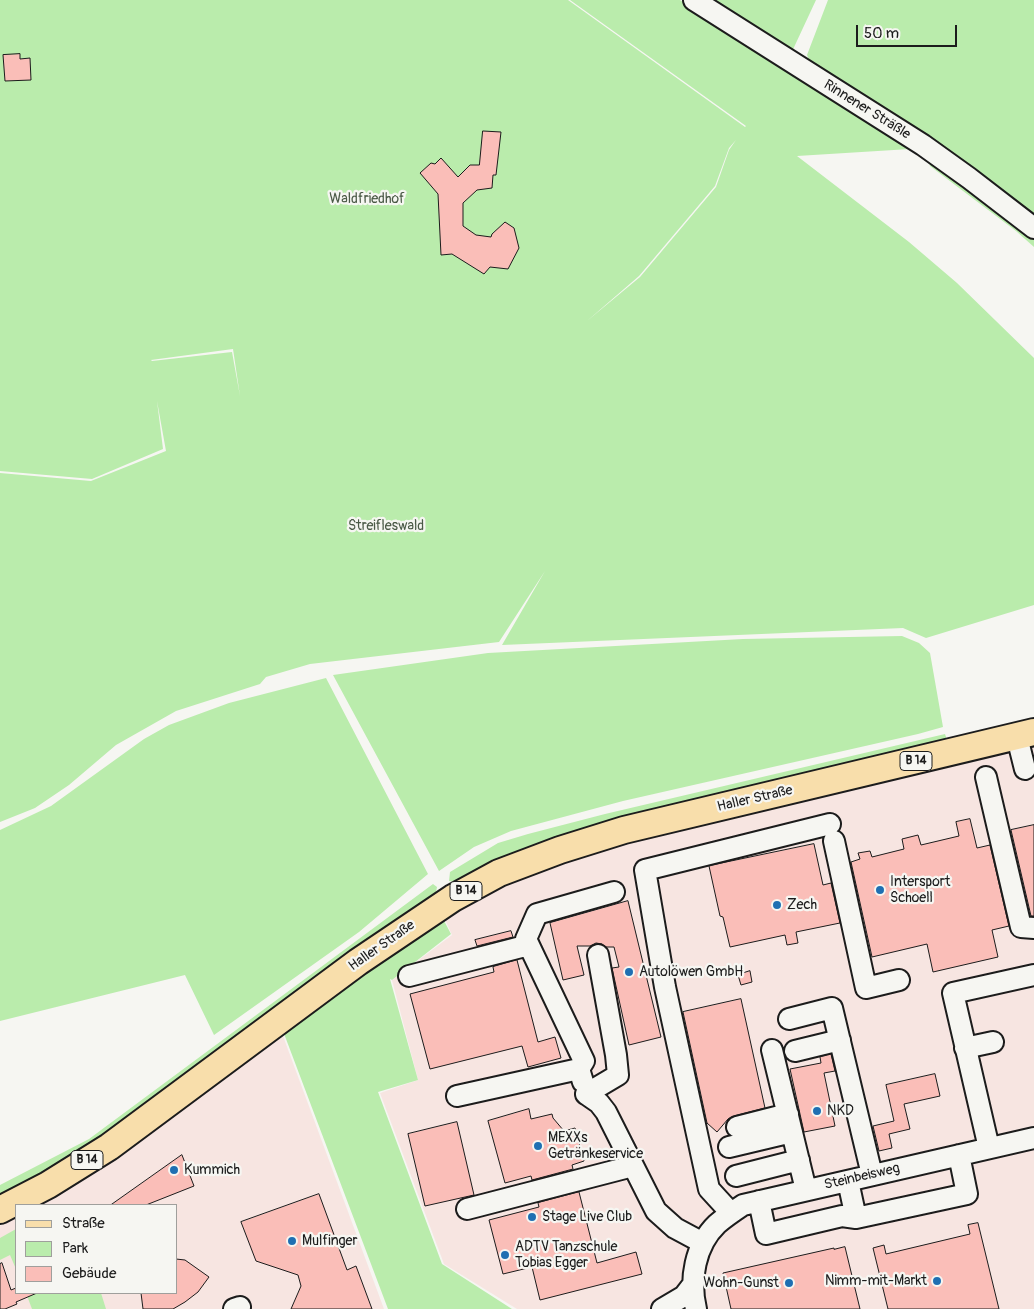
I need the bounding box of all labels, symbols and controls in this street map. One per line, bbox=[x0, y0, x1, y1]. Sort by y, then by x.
scale bar bbox=[859, 15, 960, 47]
text: 50 m bbox=[864, 24, 899, 43]
street label: Rinnener Sträßle bbox=[821, 77, 913, 143]
park label: Waldfriedhof bbox=[329, 191, 405, 207]
park label: Streifleswald bbox=[348, 518, 424, 534]
road number: B 14 bbox=[900, 751, 932, 770]
street label: Haller Straße bbox=[716, 782, 794, 816]
place label: Intersport Schoell bbox=[890, 874, 950, 906]
road number: B 14 bbox=[450, 881, 482, 900]
marker: Intersport Schoell bbox=[874, 884, 886, 896]
place label: Zech bbox=[787, 897, 817, 913]
marker: Zech bbox=[771, 899, 783, 911]
street label: Haller Straße bbox=[346, 917, 418, 975]
place label: Autolöwen GmbH bbox=[639, 964, 743, 980]
marker: Autolöwen GmbH bbox=[623, 966, 635, 978]
place label: NKD bbox=[827, 1103, 854, 1119]
marker: NKD bbox=[811, 1105, 823, 1117]
place label: MEXXs Getränkeservice bbox=[548, 1130, 643, 1162]
marker: MEXXs Getränkeservice bbox=[532, 1140, 544, 1152]
road number: B 14 bbox=[71, 1150, 103, 1170]
street label: Steinbeisweg bbox=[823, 1160, 901, 1194]
place label: Kummich bbox=[184, 1162, 240, 1178]
marker: Kummich bbox=[168, 1164, 180, 1176]
legend bbox=[15, 1204, 178, 1294]
place label: Stage Live Club bbox=[542, 1209, 632, 1225]
marker: Stage Live Club bbox=[526, 1211, 538, 1223]
text: Straße bbox=[62, 1214, 105, 1233]
place label: Mulfinger bbox=[302, 1233, 357, 1249]
marker: Mulfinger bbox=[286, 1235, 298, 1247]
text: Park bbox=[62, 1239, 88, 1258]
place label: ADTV Tanzschule Tobias Egger bbox=[515, 1239, 618, 1272]
marker: ADTV Tanzschule Tobias Egger bbox=[499, 1249, 511, 1261]
text: Gebäude bbox=[62, 1264, 116, 1283]
place label: Nimm-mit-Markt bbox=[825, 1273, 927, 1289]
place label: Wohn-Gunst bbox=[703, 1275, 779, 1291]
marker: Nimm-mit-Markt bbox=[931, 1275, 943, 1287]
marker: Wohn-Gunst bbox=[783, 1277, 795, 1289]

